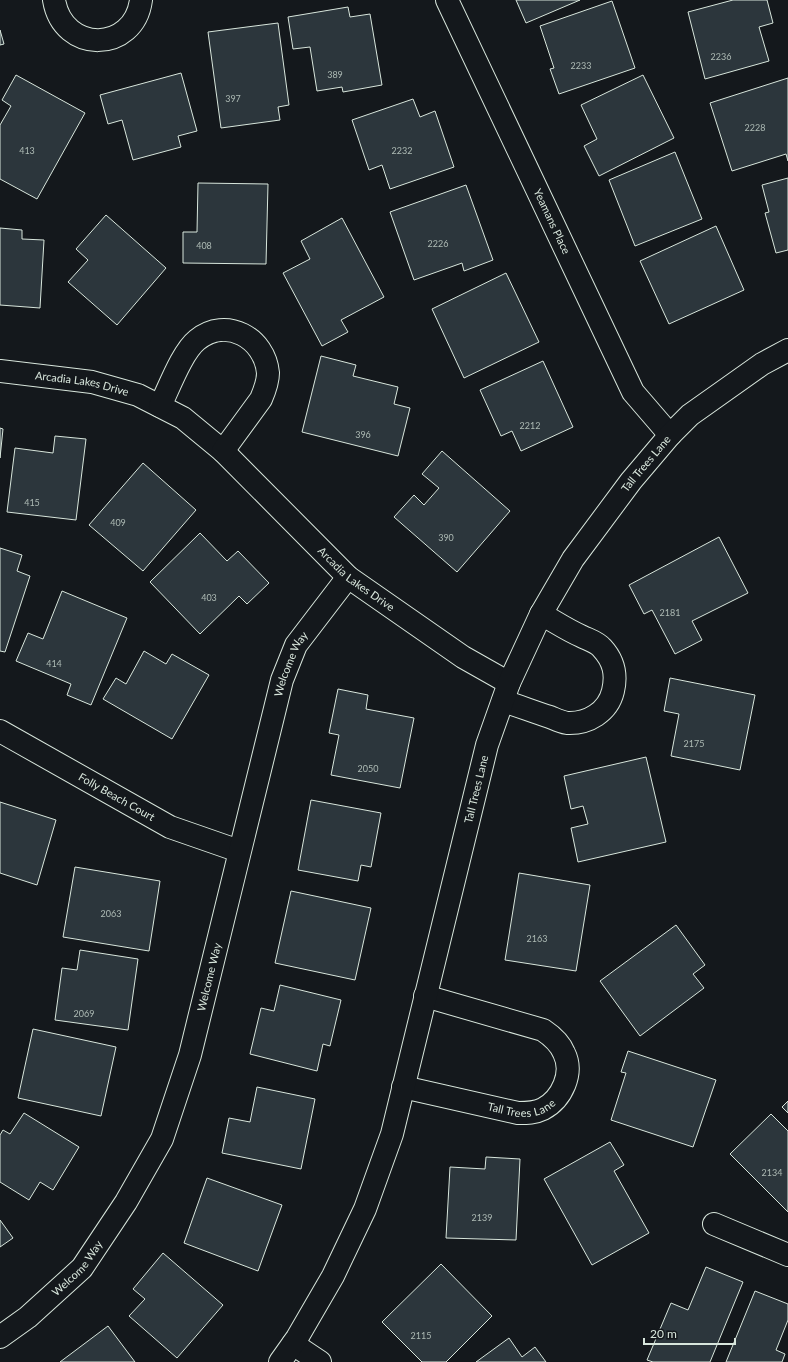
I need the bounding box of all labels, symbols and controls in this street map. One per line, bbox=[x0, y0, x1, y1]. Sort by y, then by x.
house number: 2236 bbox=[711, 51, 731, 62]
house number: 2233 bbox=[571, 60, 591, 71]
house number: 389 bbox=[327, 69, 343, 80]
house number: 397 bbox=[225, 93, 241, 104]
house number: 2228 bbox=[745, 122, 765, 133]
house number: 413 bbox=[19, 145, 35, 156]
house number: 2232 bbox=[392, 145, 412, 156]
street label: Yeamans Place bbox=[531, 186, 574, 256]
house number: 2226 bbox=[428, 238, 448, 249]
house number: 408 bbox=[196, 240, 212, 251]
street label: Arcadia Lakes Drive bbox=[34, 368, 131, 398]
house number: 2212 bbox=[520, 420, 540, 431]
house number: 396 bbox=[355, 429, 371, 440]
street label: Tall Trees Lane bbox=[618, 432, 673, 494]
house number: 415 bbox=[24, 497, 40, 508]
house number: 409 bbox=[110, 517, 126, 528]
house number: 390 bbox=[438, 532, 454, 543]
street label: Arcadia Lakes Drive bbox=[316, 544, 397, 614]
house number: 403 bbox=[201, 592, 217, 603]
house number: 2181 bbox=[660, 607, 680, 618]
street label: Welcome Way bbox=[271, 628, 310, 698]
house number: 414 bbox=[46, 658, 62, 669]
house number: 2175 bbox=[684, 738, 704, 749]
street label: Tall Trees Lane bbox=[461, 753, 490, 825]
house number: 2050 bbox=[358, 763, 378, 774]
street label: Folly Beach Court bbox=[76, 770, 157, 823]
house number: 2063 bbox=[101, 908, 121, 919]
house number: 2163 bbox=[527, 933, 547, 944]
street label: Welcome Way bbox=[194, 941, 223, 1012]
house number: 2069 bbox=[74, 1008, 94, 1019]
street label: Tall Trees Lane bbox=[487, 1096, 558, 1119]
house number: 2134 bbox=[762, 1167, 782, 1178]
house number: 2139 bbox=[472, 1212, 492, 1223]
street label: Welcome Way bbox=[49, 1238, 105, 1298]
scale bar bbox=[644, 1320, 735, 1346]
text: 20 m bbox=[650, 1326, 677, 1341]
house number: 2115 bbox=[411, 1330, 431, 1341]

